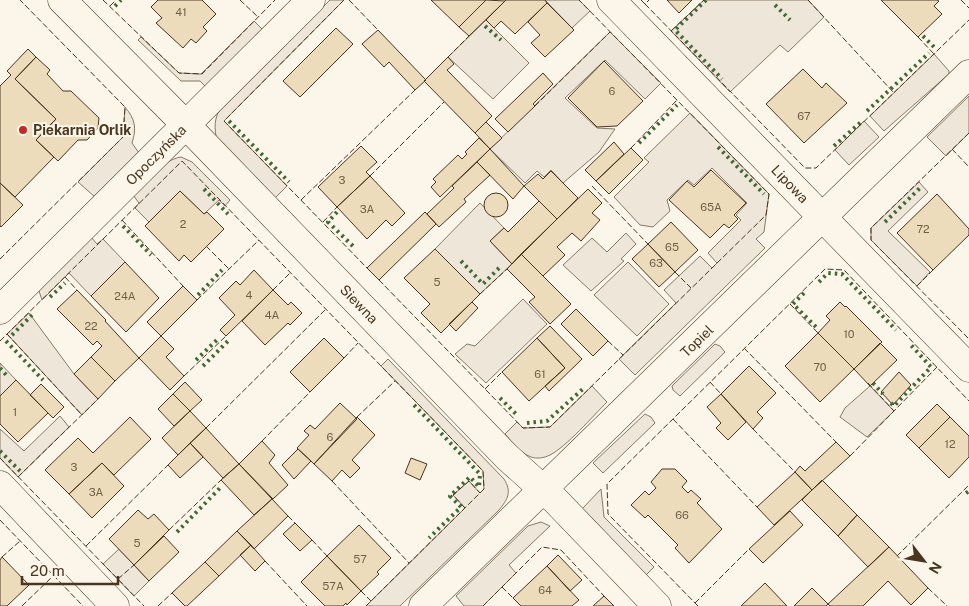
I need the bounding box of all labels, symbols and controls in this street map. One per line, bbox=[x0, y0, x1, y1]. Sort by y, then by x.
house number: 41 bbox=[175, 6, 187, 18]
house number: 6 bbox=[609, 85, 616, 97]
house number: 67 bbox=[797, 110, 811, 122]
place label: Piekarnia Orlik bbox=[33, 122, 131, 138]
street label: Opoczyńska bbox=[123, 122, 189, 188]
marker: Piekarnia Orlik bbox=[17, 124, 29, 136]
street label: Lipowa bbox=[768, 162, 812, 206]
house number: 3 bbox=[339, 174, 346, 186]
house number: 65A bbox=[700, 201, 722, 213]
house number: 3A bbox=[360, 203, 375, 215]
house number: 2 bbox=[180, 218, 187, 230]
house number: 72 bbox=[916, 223, 930, 235]
house number: 65 bbox=[665, 241, 679, 253]
house number: 63 bbox=[649, 257, 663, 269]
house number: 5 bbox=[433, 276, 441, 288]
street label: Siewna bbox=[337, 281, 381, 327]
house number: 4 bbox=[246, 289, 253, 301]
house number: 24A bbox=[114, 290, 136, 302]
house number: 4A bbox=[265, 309, 280, 321]
house number: 22 bbox=[84, 320, 98, 332]
street label: Topiel bbox=[677, 322, 717, 360]
house number: 10 bbox=[843, 328, 855, 340]
house number: 70 bbox=[813, 361, 827, 373]
house number: 61 bbox=[534, 368, 546, 380]
house number: 1 bbox=[13, 406, 17, 418]
house number: 6 bbox=[327, 431, 334, 443]
house number: 12 bbox=[944, 438, 956, 450]
house number: 3 bbox=[71, 461, 78, 473]
house number: 3A bbox=[89, 486, 104, 498]
house number: 66 bbox=[675, 509, 689, 521]
north arrow bbox=[899, 536, 949, 586]
house number: 5 bbox=[133, 537, 141, 549]
house number: 57 bbox=[353, 553, 367, 565]
scale bar bbox=[22, 554, 119, 586]
text: N bbox=[925, 559, 945, 577]
text: 20 m bbox=[30, 562, 65, 579]
house number: 57A bbox=[322, 580, 344, 592]
house number: 64 bbox=[538, 584, 552, 596]

